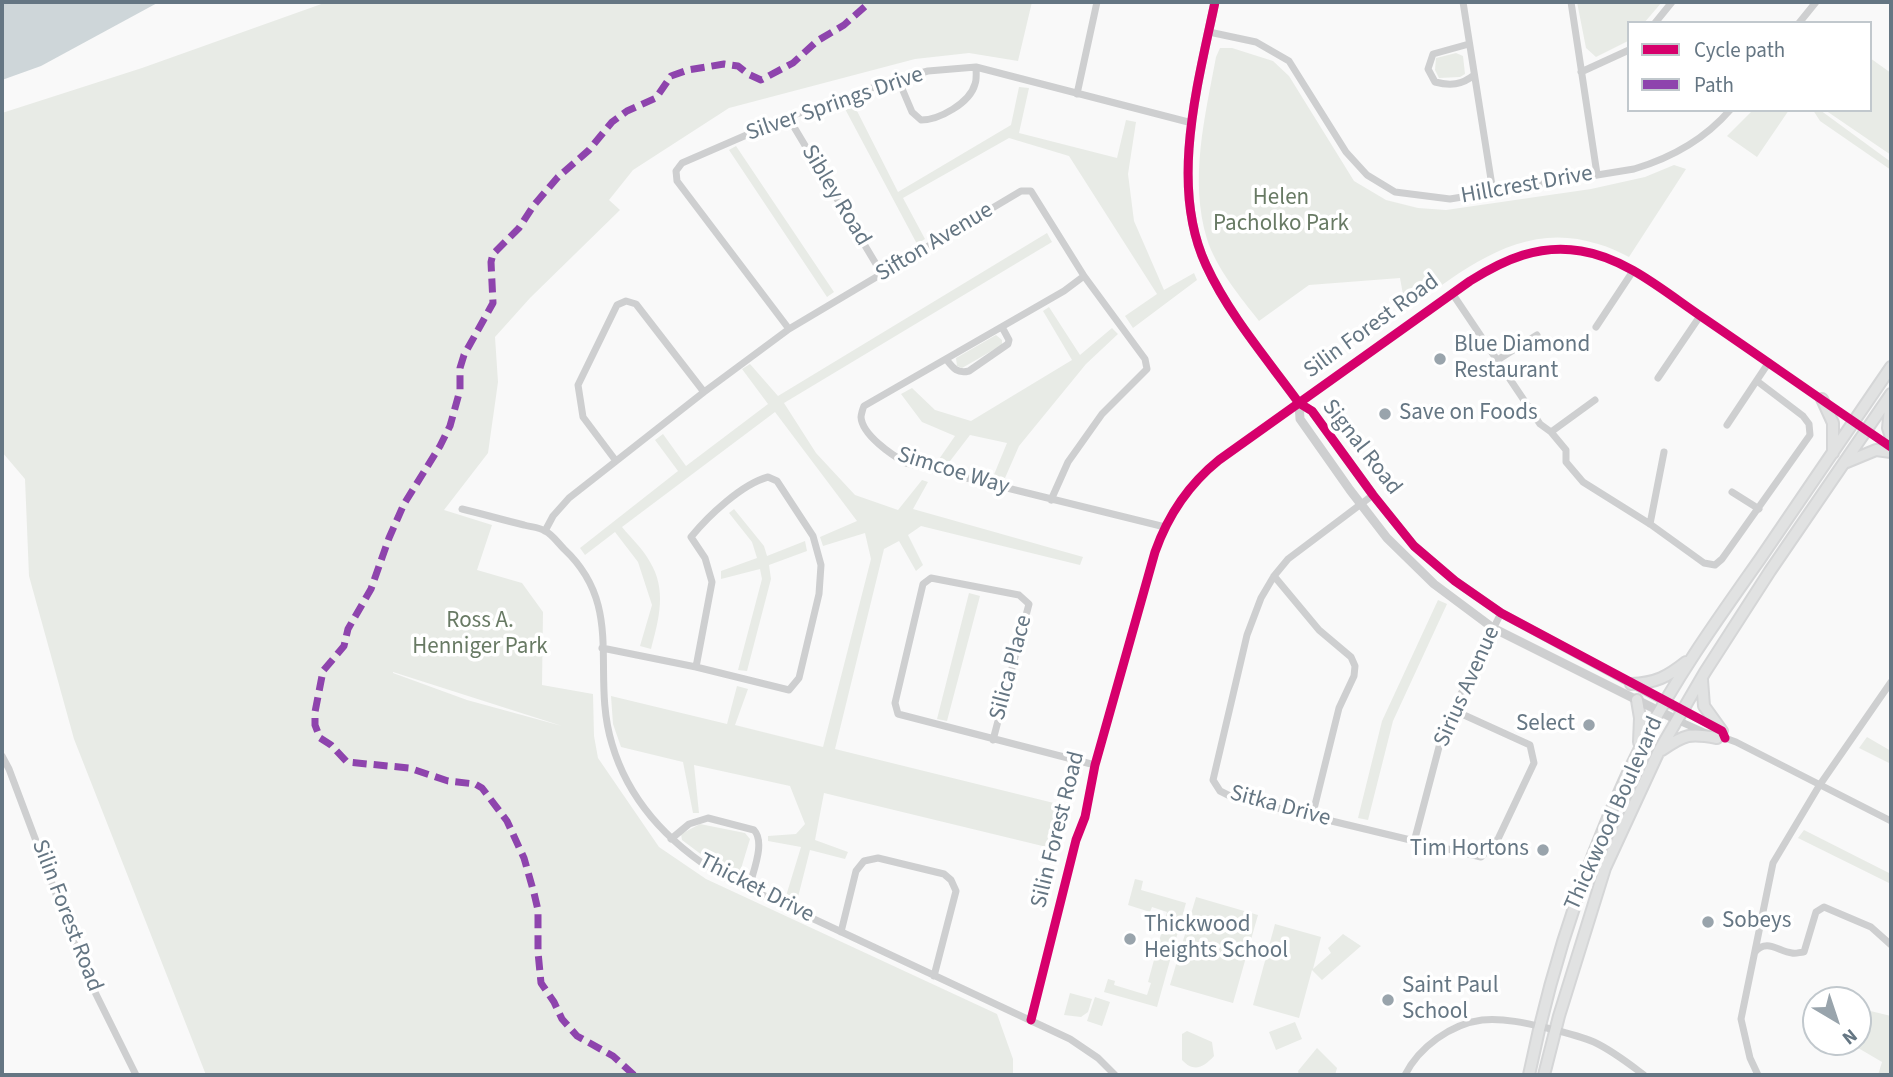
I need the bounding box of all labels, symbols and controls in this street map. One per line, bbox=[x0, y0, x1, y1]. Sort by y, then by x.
legend bbox=[1627, 21, 1872, 112]
text: Cycle path bbox=[1694, 35, 1785, 65]
street label: Silver Springs Drive bbox=[743, 62, 927, 148]
text: Path bbox=[1694, 70, 1734, 100]
street label: Sibley Road bbox=[794, 141, 876, 251]
street label: Hillcrest Drive bbox=[1459, 161, 1595, 211]
park label: Helen Pacholko Park bbox=[1213, 185, 1349, 239]
street label: Sifton Avenue bbox=[871, 197, 999, 289]
street label: Silin Forest Road bbox=[1299, 269, 1445, 385]
place label: Blue Diamond Restaurant bbox=[1454, 332, 1590, 386]
marker: Blue Diamond Restaurant bbox=[1432, 351, 1448, 367]
street label: Signal Road bbox=[1315, 395, 1407, 501]
place label: Save on Foods bbox=[1399, 400, 1538, 428]
marker: Save on Foods bbox=[1377, 406, 1393, 422]
street label: Simcoe Way bbox=[894, 442, 1012, 502]
park label: Ross A. Henniger Park bbox=[412, 608, 548, 662]
street label: Silica Place bbox=[985, 612, 1039, 724]
street label: Sirius Avenue bbox=[1429, 622, 1507, 752]
place label: Select bbox=[1516, 711, 1575, 739]
street label: Thickwood Boulevard bbox=[1560, 713, 1670, 915]
marker: Select bbox=[1581, 717, 1597, 733]
street label: Silin Forest Road bbox=[1026, 749, 1092, 911]
street label: Sitka Drive bbox=[1227, 780, 1333, 834]
street label: Silin Forest Road bbox=[24, 836, 108, 996]
place label: Tim Hortons bbox=[1410, 836, 1529, 864]
marker: Tim Hortons bbox=[1535, 842, 1551, 858]
street label: Thicket Drive bbox=[694, 848, 818, 930]
place label: Sobeys bbox=[1722, 908, 1791, 936]
place label: Thickwood Heights School bbox=[1144, 912, 1288, 966]
marker: Sobeys bbox=[1700, 914, 1716, 930]
marker: Thickwood Heights School bbox=[1122, 931, 1138, 947]
place label: Saint Paul School bbox=[1402, 973, 1498, 1027]
north arrow bbox=[1802, 986, 1872, 1056]
marker: Saint Paul School bbox=[1380, 992, 1396, 1008]
text: N bbox=[1836, 1022, 1863, 1051]

